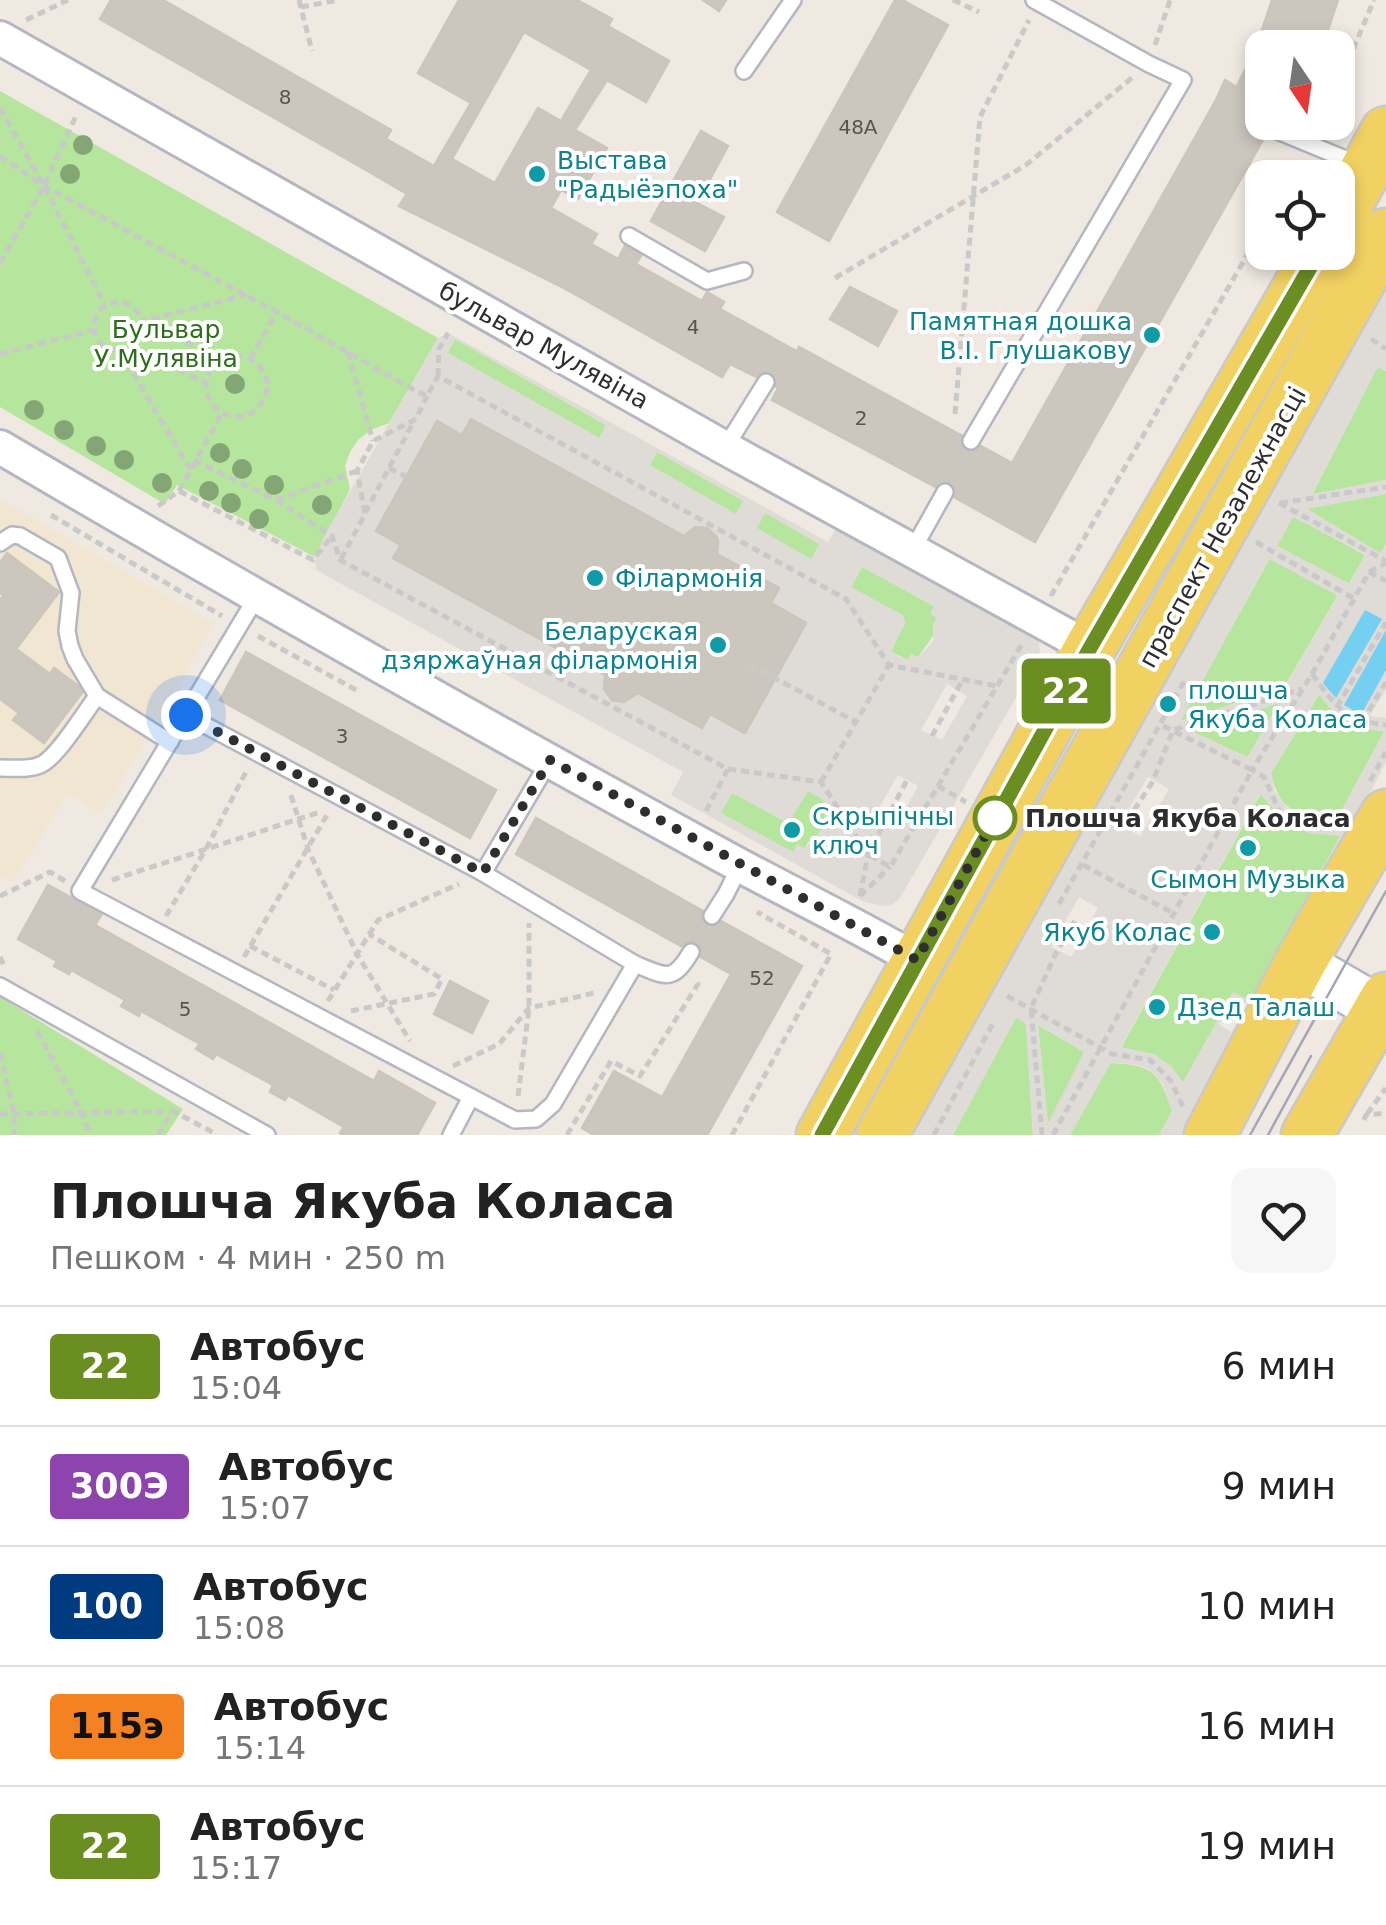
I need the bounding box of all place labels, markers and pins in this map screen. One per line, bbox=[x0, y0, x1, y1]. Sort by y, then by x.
place label: Выстава "Радыёэпоха" bbox=[557, 146, 738, 204]
marker: Выстава "Радыёэпоха" bbox=[526, 163, 548, 185]
place label: Памятная дошка В.І. Глушакову bbox=[909, 307, 1132, 365]
marker: Памятная дошка В.І. Глушакову bbox=[1141, 324, 1163, 346]
place label: Філармонія bbox=[615, 564, 763, 593]
marker: Філармонія bbox=[584, 567, 606, 589]
place label: Беларуская дзяржаўная філармонія bbox=[381, 617, 698, 675]
marker: Беларуская дзяржаўная філармонія bbox=[707, 634, 729, 656]
place label: плошча Якуба Коласа bbox=[1188, 676, 1367, 734]
marker: плошча Якуба Коласа bbox=[1157, 693, 1179, 715]
marker: Плошча Якуба Коласа bbox=[974, 797, 1016, 839]
place label: Скрыпічны ключ bbox=[812, 802, 954, 860]
place label: Плошча Якуба Коласа bbox=[1025, 804, 1351, 833]
marker: Скрыпічны ключ bbox=[781, 819, 803, 841]
marker: Сымон Музыка bbox=[1237, 837, 1259, 859]
place label: Сымон Музыка bbox=[1150, 865, 1346, 894]
place label: Якуб Колас bbox=[1043, 918, 1192, 947]
marker: Якуб Колас bbox=[1201, 921, 1223, 943]
place label: Дзед Талаш bbox=[1177, 993, 1335, 1022]
marker: Дзед Талаш bbox=[1146, 996, 1168, 1018]

